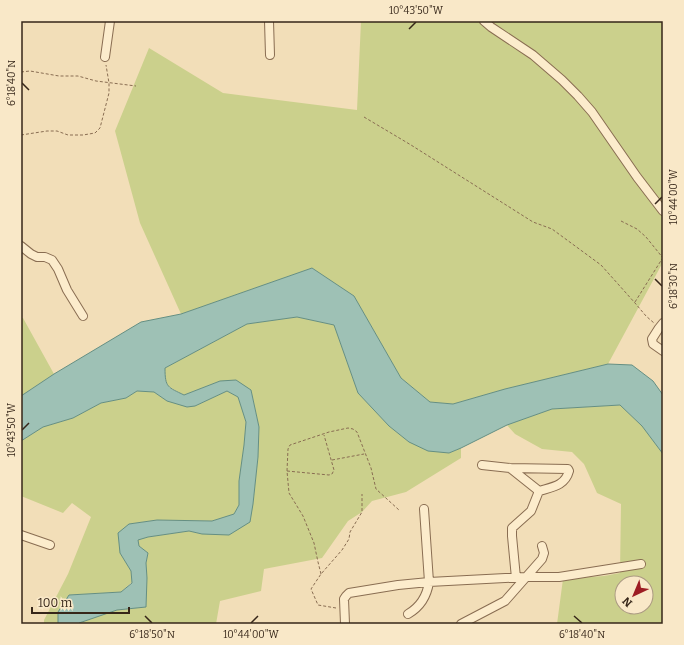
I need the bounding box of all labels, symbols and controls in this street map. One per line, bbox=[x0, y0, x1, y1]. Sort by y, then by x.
text: 10°43'50"W bbox=[389, 5, 444, 17]
text: 6°18'40"N bbox=[6, 60, 18, 106]
text: 10°44'00"W bbox=[668, 168, 680, 225]
text: 6°18'30"N bbox=[668, 263, 680, 309]
text: 10°43'50"W bbox=[6, 402, 18, 457]
north arrow bbox=[614, 575, 654, 615]
scale bar bbox=[32, 589, 129, 615]
text: N bbox=[619, 594, 635, 609]
text: 100 m bbox=[38, 596, 73, 610]
text: 6°18'50"N bbox=[129, 629, 175, 641]
text: 10°44'00"W bbox=[223, 629, 280, 641]
text: 6°18'40"N bbox=[559, 629, 605, 641]

